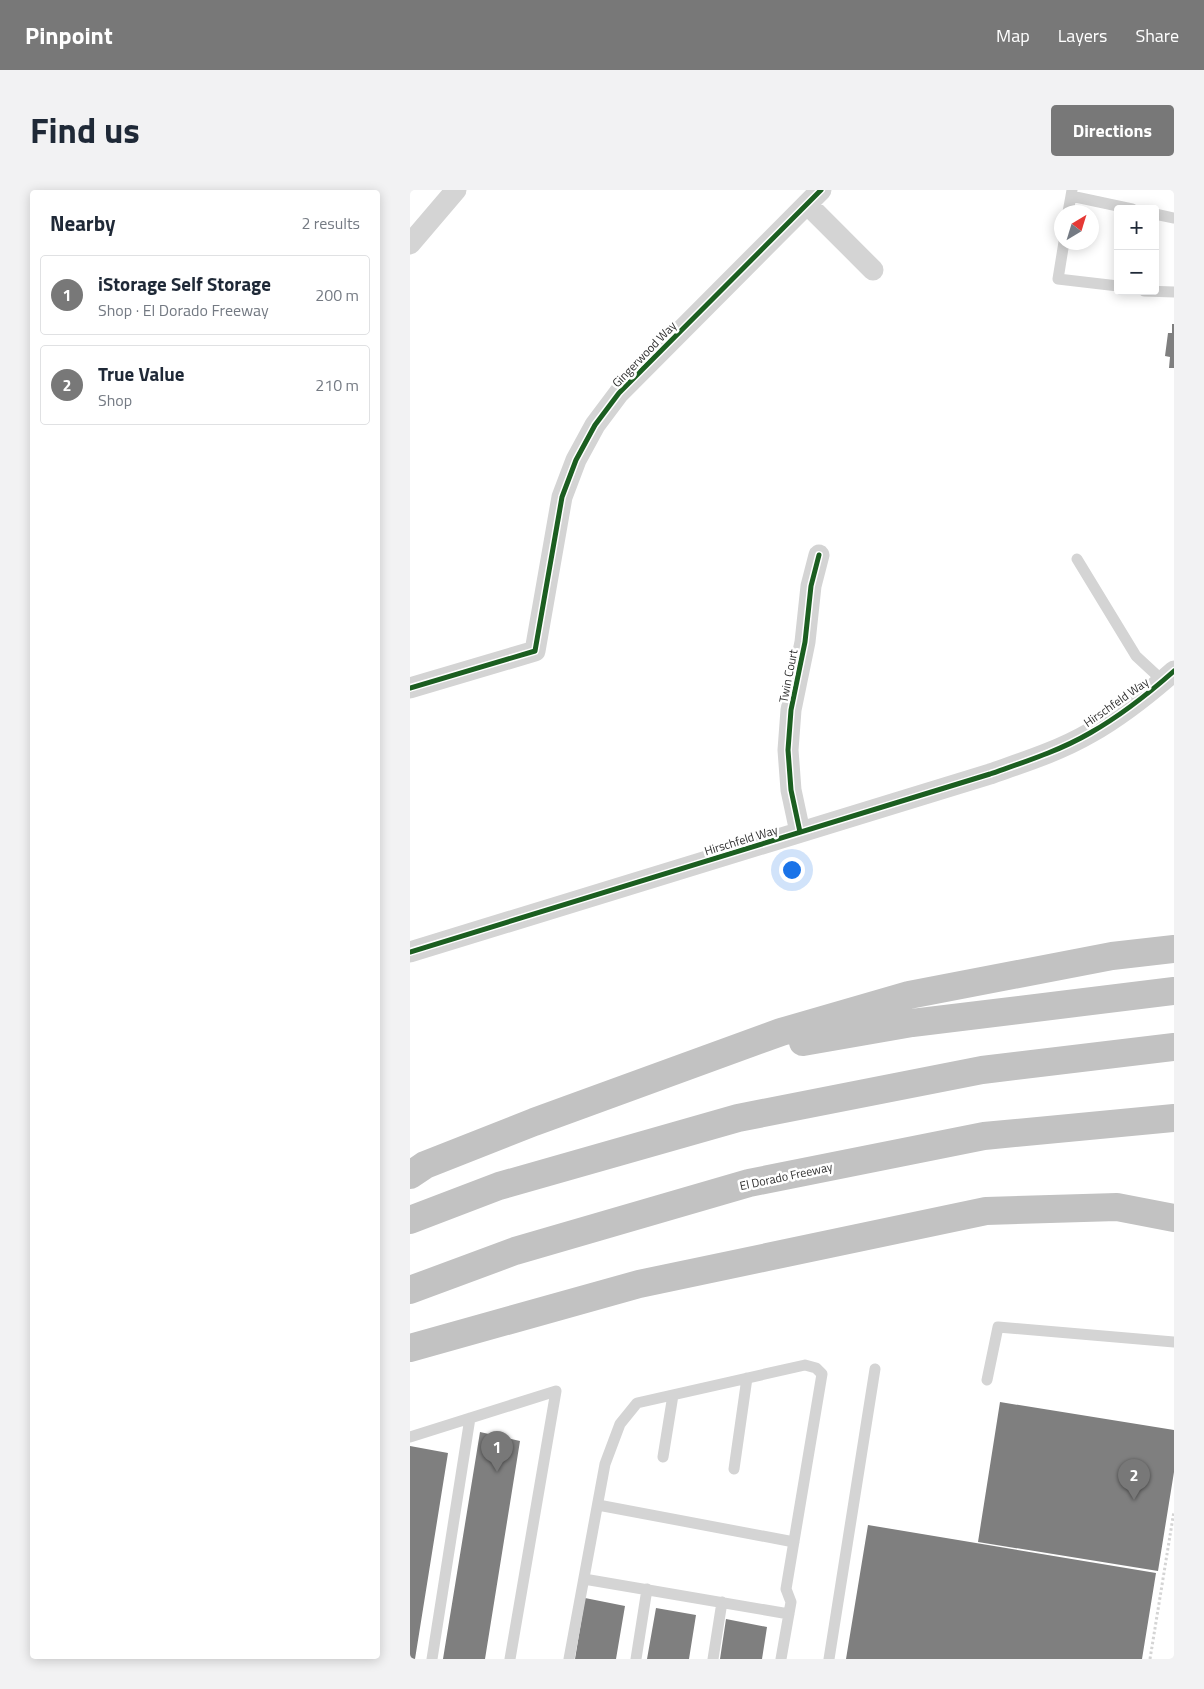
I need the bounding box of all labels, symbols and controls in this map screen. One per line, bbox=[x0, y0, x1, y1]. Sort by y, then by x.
text: Pinpoint bbox=[25, 17, 113, 53]
text: Map bbox=[996, 22, 1030, 49]
text: Layers bbox=[1058, 22, 1107, 49]
text: Share bbox=[1135, 22, 1179, 49]
text: Find us bbox=[30, 103, 140, 157]
button: Directions bbox=[1051, 105, 1174, 156]
north arrow bbox=[1054, 205, 1099, 250]
map controls bbox=[1114, 205, 1159, 295]
button: + bbox=[1114, 205, 1159, 250]
text: Nearby bbox=[50, 207, 115, 239]
text: 2 results bbox=[301, 211, 360, 235]
button: − bbox=[1114, 250, 1159, 295]
text: iStorage Self Storage bbox=[98, 269, 271, 298]
text: 1 bbox=[63, 283, 71, 307]
text: 200 m bbox=[315, 283, 359, 307]
text: Shop · El Dorado Freeway bbox=[98, 298, 269, 322]
street label: Gingerwood Way bbox=[607, 316, 681, 391]
text: True Value bbox=[98, 359, 185, 388]
text: 2 bbox=[63, 373, 71, 397]
text: 210 m bbox=[315, 373, 359, 397]
text: Shop bbox=[98, 388, 132, 412]
street label: Twin Court bbox=[774, 647, 803, 704]
street label: Hirschfeld Way bbox=[1079, 672, 1153, 732]
street label: Hirschfeld Way bbox=[702, 820, 780, 860]
your location bbox=[779, 857, 805, 883]
street label: El Dorado Freeway bbox=[738, 1157, 834, 1195]
pin: 1 bbox=[481, 1431, 513, 1472]
pin: 2 bbox=[1118, 1459, 1150, 1500]

